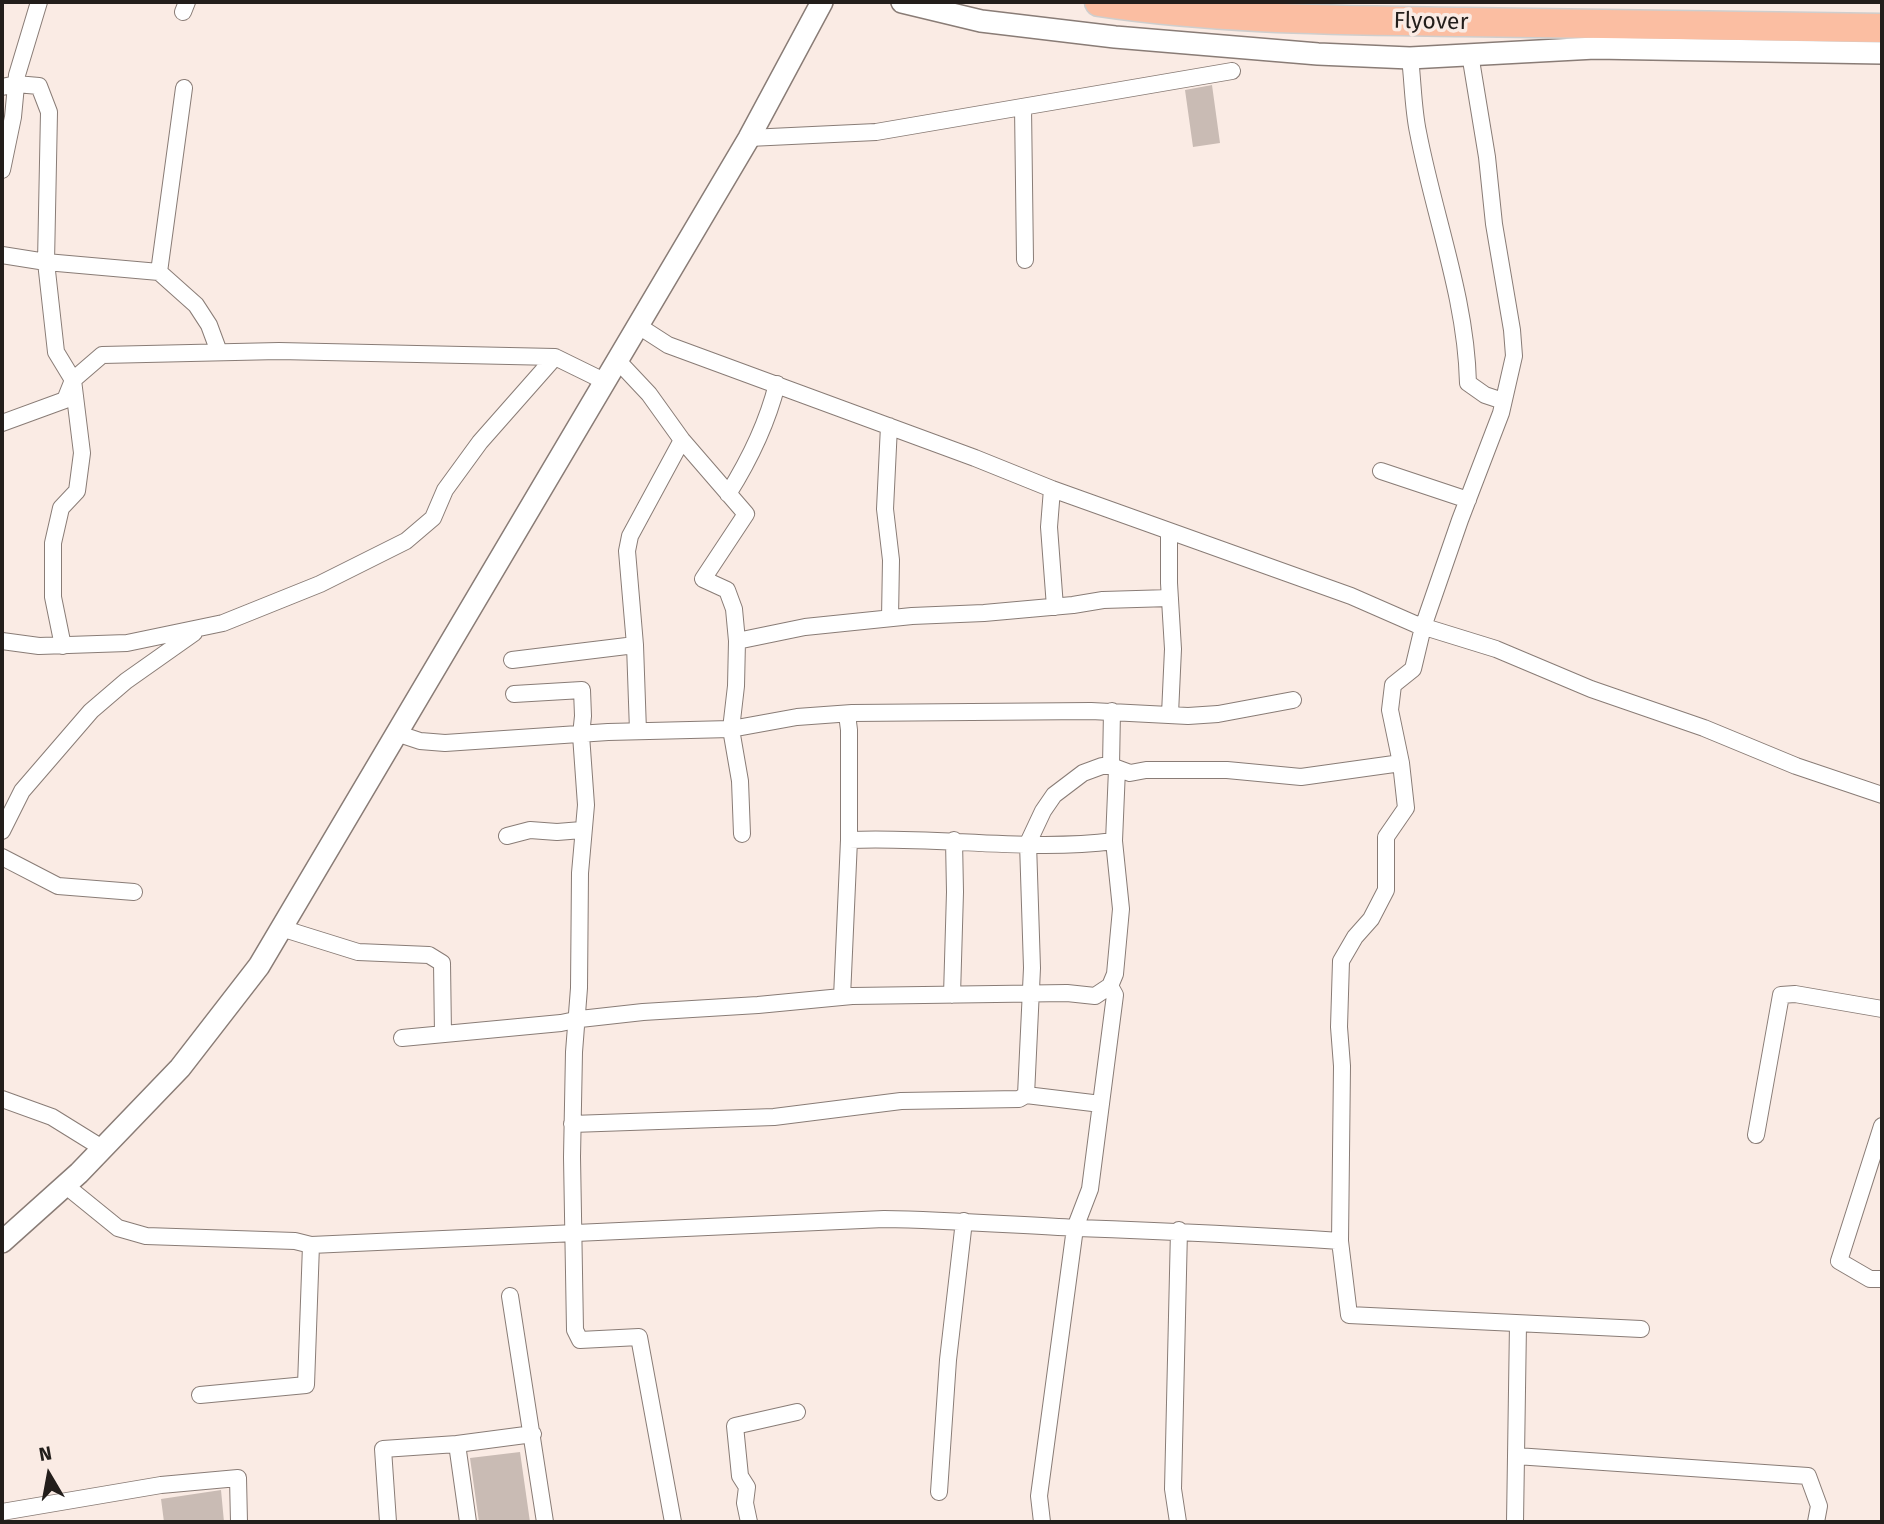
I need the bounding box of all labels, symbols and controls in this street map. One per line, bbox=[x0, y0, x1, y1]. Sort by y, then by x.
street label: Flyover bbox=[1393, 8, 1469, 36]
north arrow bbox=[14, 1440, 84, 1510]
text: N bbox=[37, 1441, 53, 1466]

